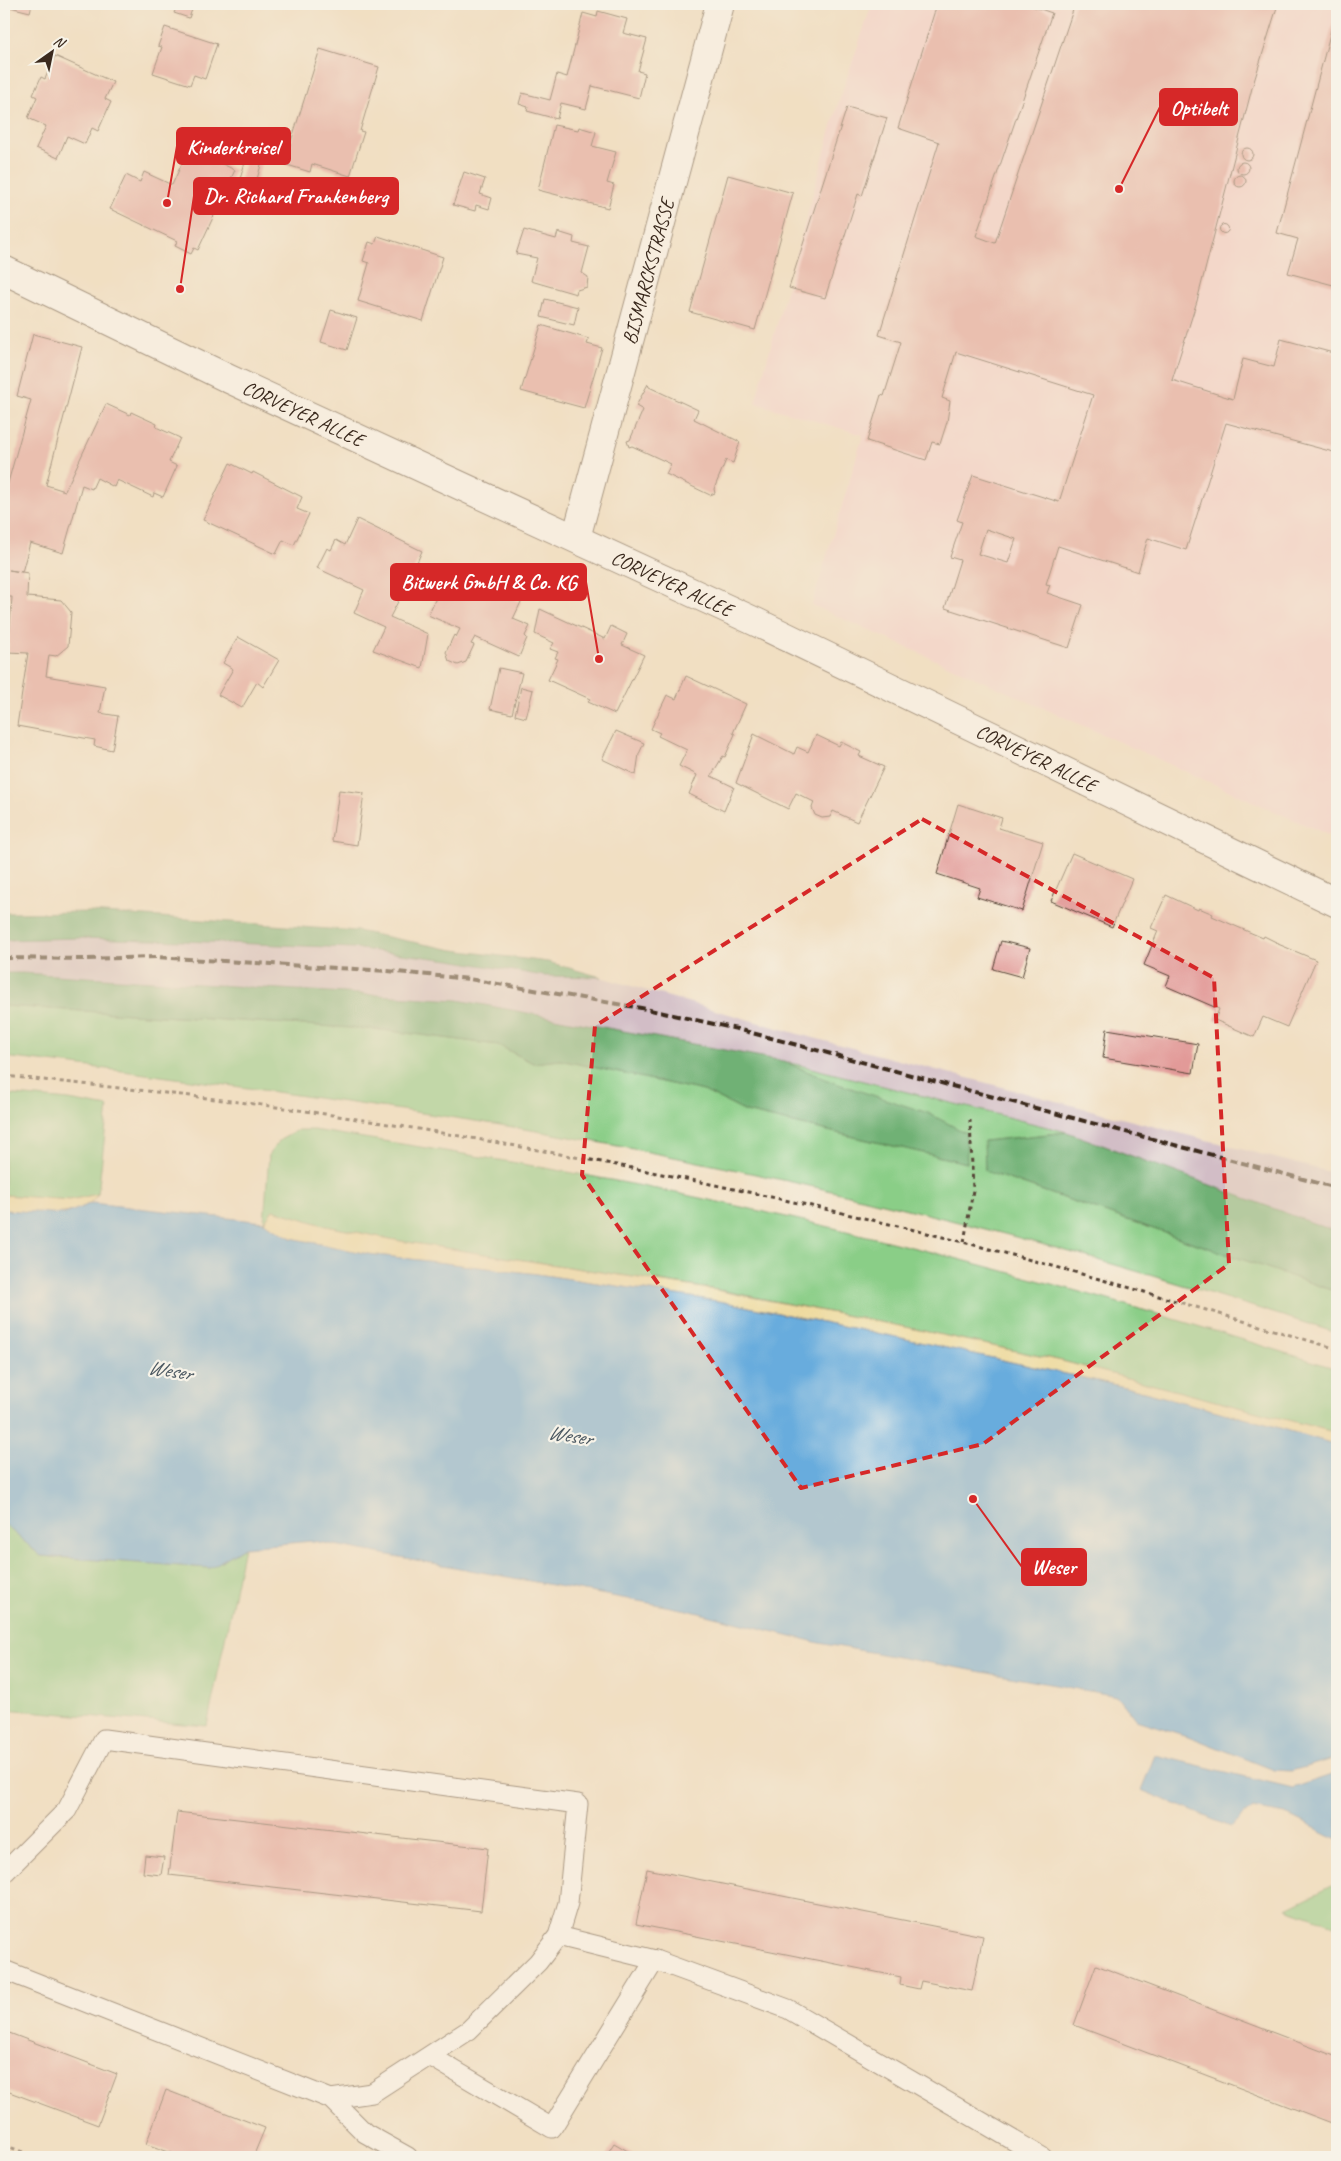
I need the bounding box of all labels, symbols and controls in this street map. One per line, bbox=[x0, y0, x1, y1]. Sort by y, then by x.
north arrow bbox=[28, 28, 78, 78]
text: N bbox=[51, 32, 69, 52]
callout: Optibelt bbox=[1160, 89, 1237, 125]
text: Optibelt bbox=[1171, 95, 1230, 121]
callout: Kinderkreisel bbox=[177, 128, 290, 164]
text: Kinderkreisel bbox=[187, 134, 283, 160]
callout: Dr. Richard Frankenberg bbox=[194, 178, 398, 214]
text: Dr. Richard Frankenberg bbox=[204, 183, 390, 209]
street label: BISMARCKSTRASSE bbox=[617, 193, 681, 347]
street label: CORVEYER ALLEE bbox=[239, 375, 371, 454]
street label: CORVEYER ALLEE bbox=[607, 545, 739, 624]
callout: Bitwerk GmbH & Co. KG bbox=[391, 564, 586, 600]
text: Bitwerk GmbH & Co. KG bbox=[401, 569, 579, 595]
street label: CORVEYER ALLEE bbox=[972, 718, 1103, 799]
water label: Weser bbox=[146, 1354, 197, 1387]
water label: Weser bbox=[546, 1419, 597, 1452]
callout: Weser bbox=[1022, 1549, 1086, 1585]
text: Weser bbox=[1032, 1554, 1079, 1580]

